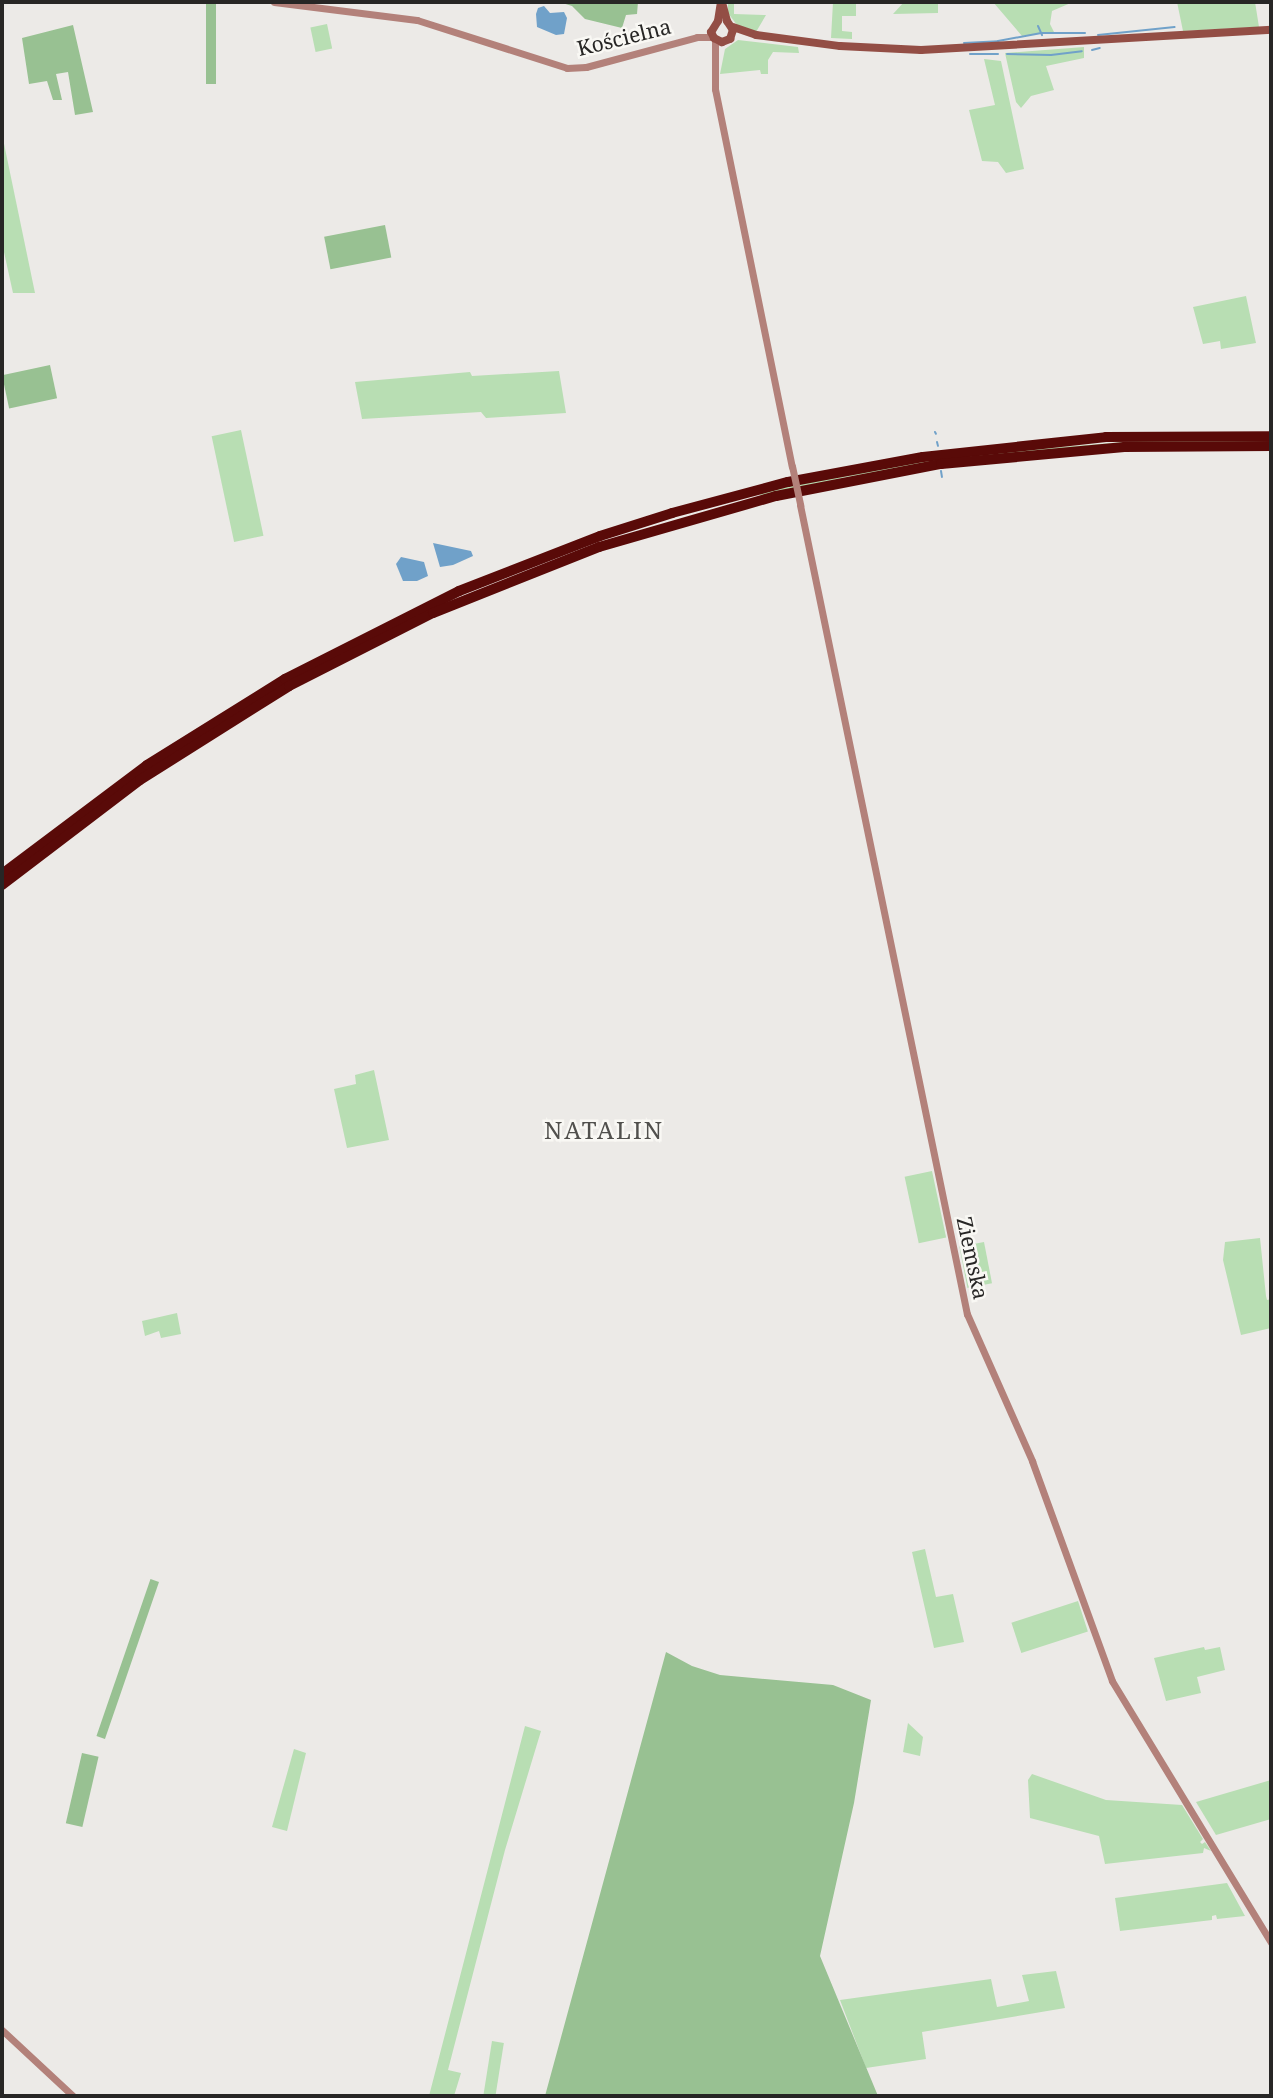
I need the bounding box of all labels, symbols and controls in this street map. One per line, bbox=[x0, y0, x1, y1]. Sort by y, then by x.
street label: Kościelna bbox=[574, 13, 674, 61]
district label: NATALIN bbox=[545, 1116, 663, 1144]
street label: Ziemska bbox=[952, 1214, 994, 1302]

